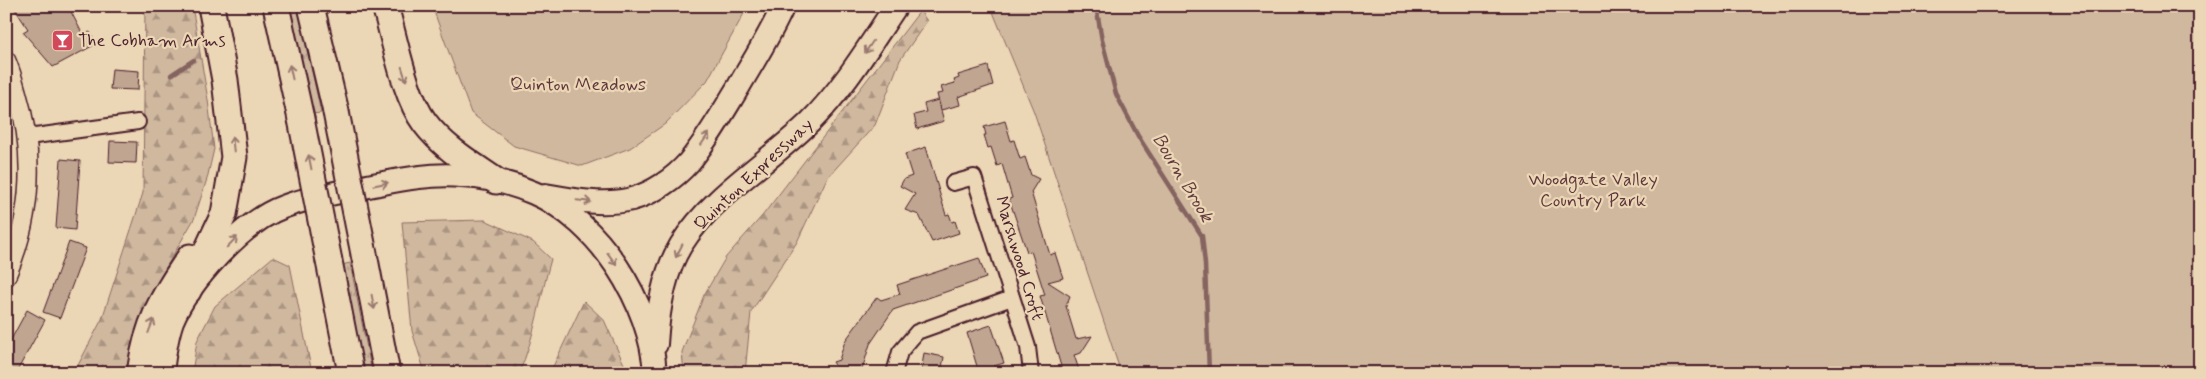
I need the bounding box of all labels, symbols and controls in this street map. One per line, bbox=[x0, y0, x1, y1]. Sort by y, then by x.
bar icon: The Cobham Arms bbox=[50, 28, 74, 52]
place label: The Cobham Arms bbox=[78, 29, 226, 53]
one-way arrow bbox=[864, 39, 874, 53]
one-way arrow bbox=[286, 64, 295, 80]
one-way arrow bbox=[400, 66, 410, 82]
park label: Quinton Meadows bbox=[510, 73, 646, 97]
street label: Quinton Expressway bbox=[689, 113, 819, 236]
water label: Bourn Brook bbox=[1146, 129, 1220, 228]
one-way arrow bbox=[700, 132, 710, 146]
one-way arrow bbox=[228, 136, 238, 152]
one-way arrow bbox=[304, 154, 314, 170]
park label: Woodgate Valley Country Park bbox=[1528, 168, 1658, 213]
one-way arrow bbox=[373, 179, 389, 188]
street label: Marshwood Croft bbox=[989, 193, 1049, 324]
one-way arrow bbox=[575, 196, 591, 206]
one-way arrow bbox=[226, 236, 238, 248]
one-way arrow bbox=[673, 243, 683, 258]
one-way arrow bbox=[606, 252, 617, 265]
one-way arrow bbox=[369, 294, 378, 310]
one-way arrow bbox=[147, 318, 156, 334]

